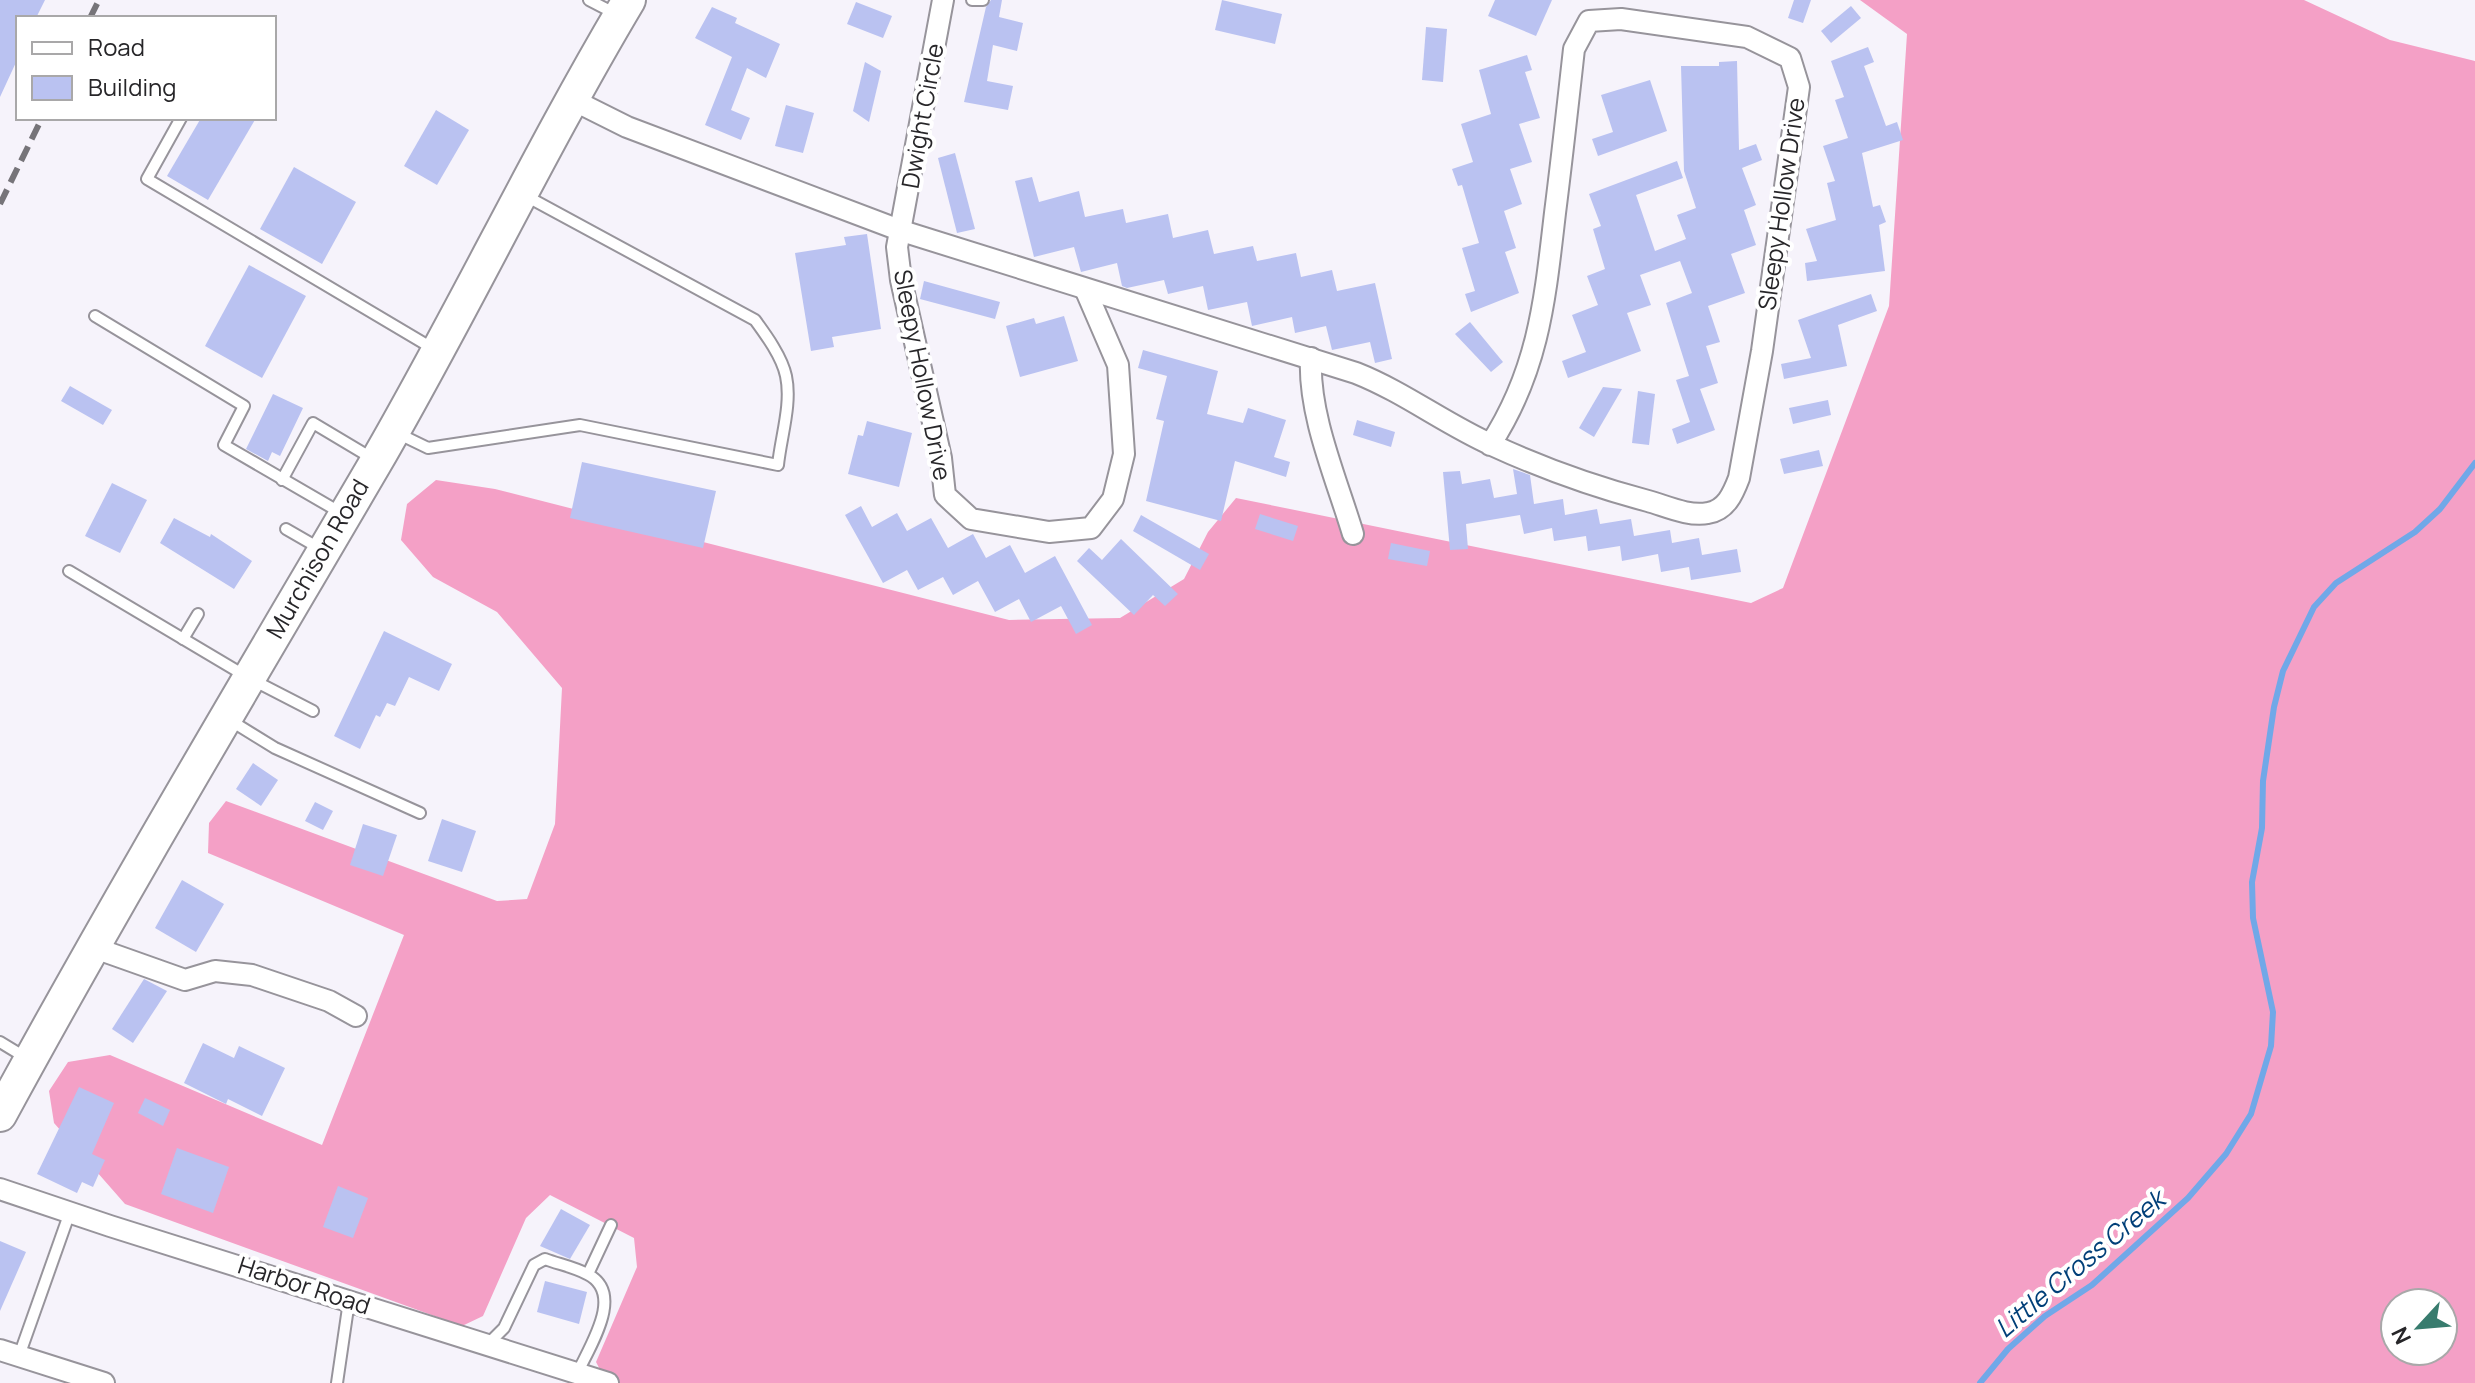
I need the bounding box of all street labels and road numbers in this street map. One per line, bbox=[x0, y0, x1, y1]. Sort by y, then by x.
street label: Dwight Circle bbox=[893, 41, 951, 191]
street label: Sleepy Hollow Drive bbox=[1749, 95, 1812, 312]
street label: Sleepy Hollow Drive bbox=[887, 266, 960, 483]
street label: Murchison Road bbox=[258, 473, 376, 644]
street label: Harbor Road bbox=[234, 1248, 375, 1321]

